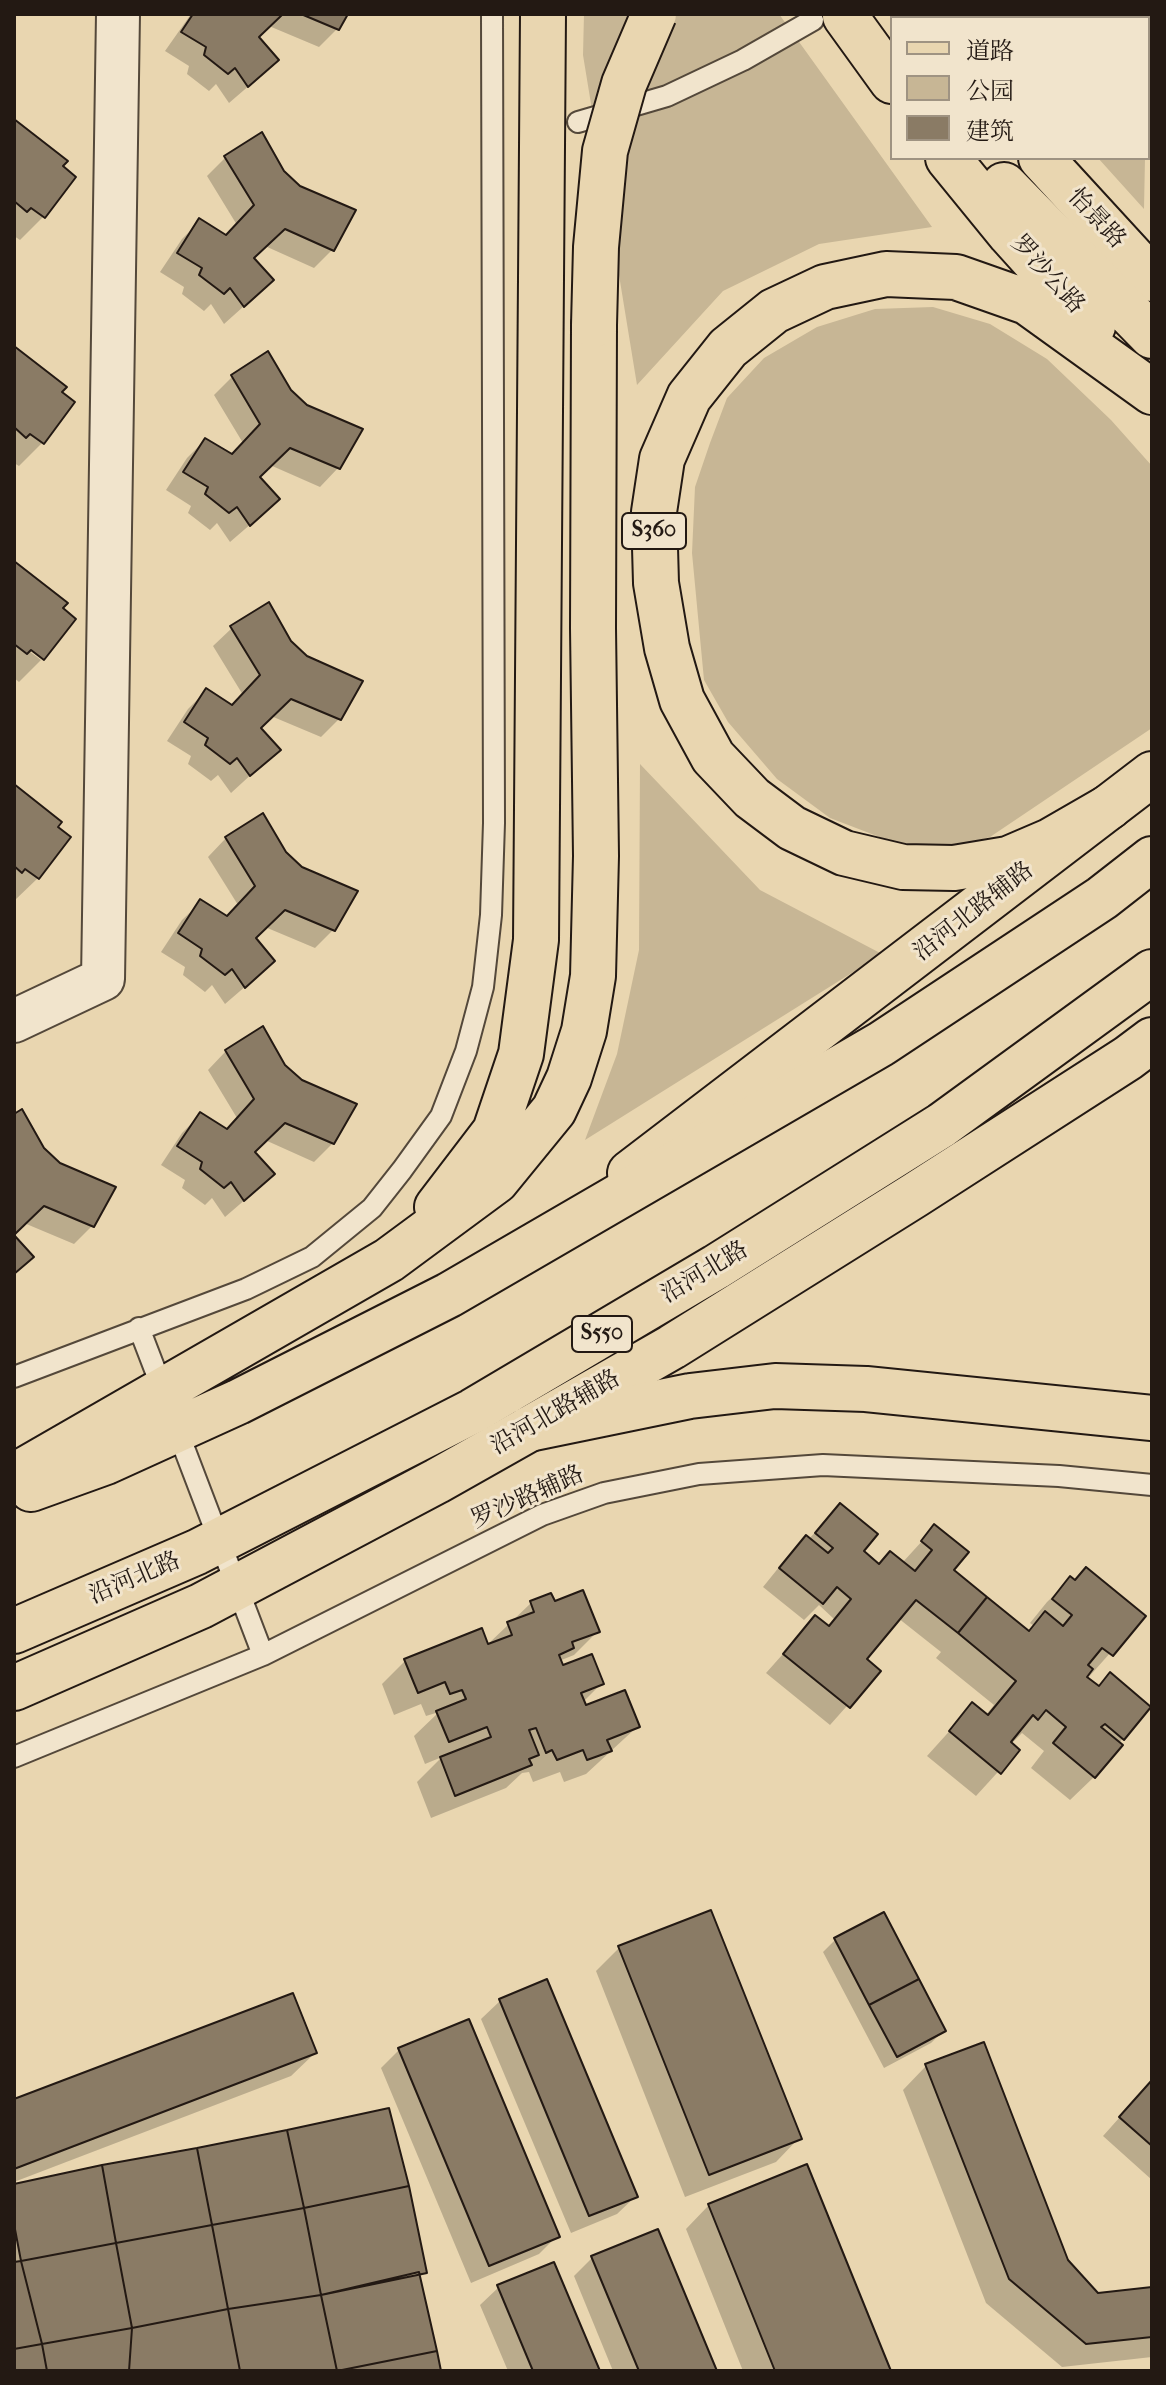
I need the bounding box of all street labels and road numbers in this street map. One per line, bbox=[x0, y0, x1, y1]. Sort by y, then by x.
street label: 怡景路 bbox=[1061, 183, 1131, 255]
street label: 罗沙公路 bbox=[1004, 230, 1090, 320]
road number: S360 bbox=[622, 513, 686, 549]
street label: 沿河北路辅路 bbox=[908, 856, 1040, 968]
street label: 沿河北路 bbox=[656, 1236, 754, 1310]
road number: S550 bbox=[572, 1316, 632, 1352]
street label: 沿河北路辅路 bbox=[486, 1365, 626, 1461]
street label: 罗沙路辅路 bbox=[467, 1460, 589, 1536]
street label: 沿河北路 bbox=[85, 1547, 185, 1611]

